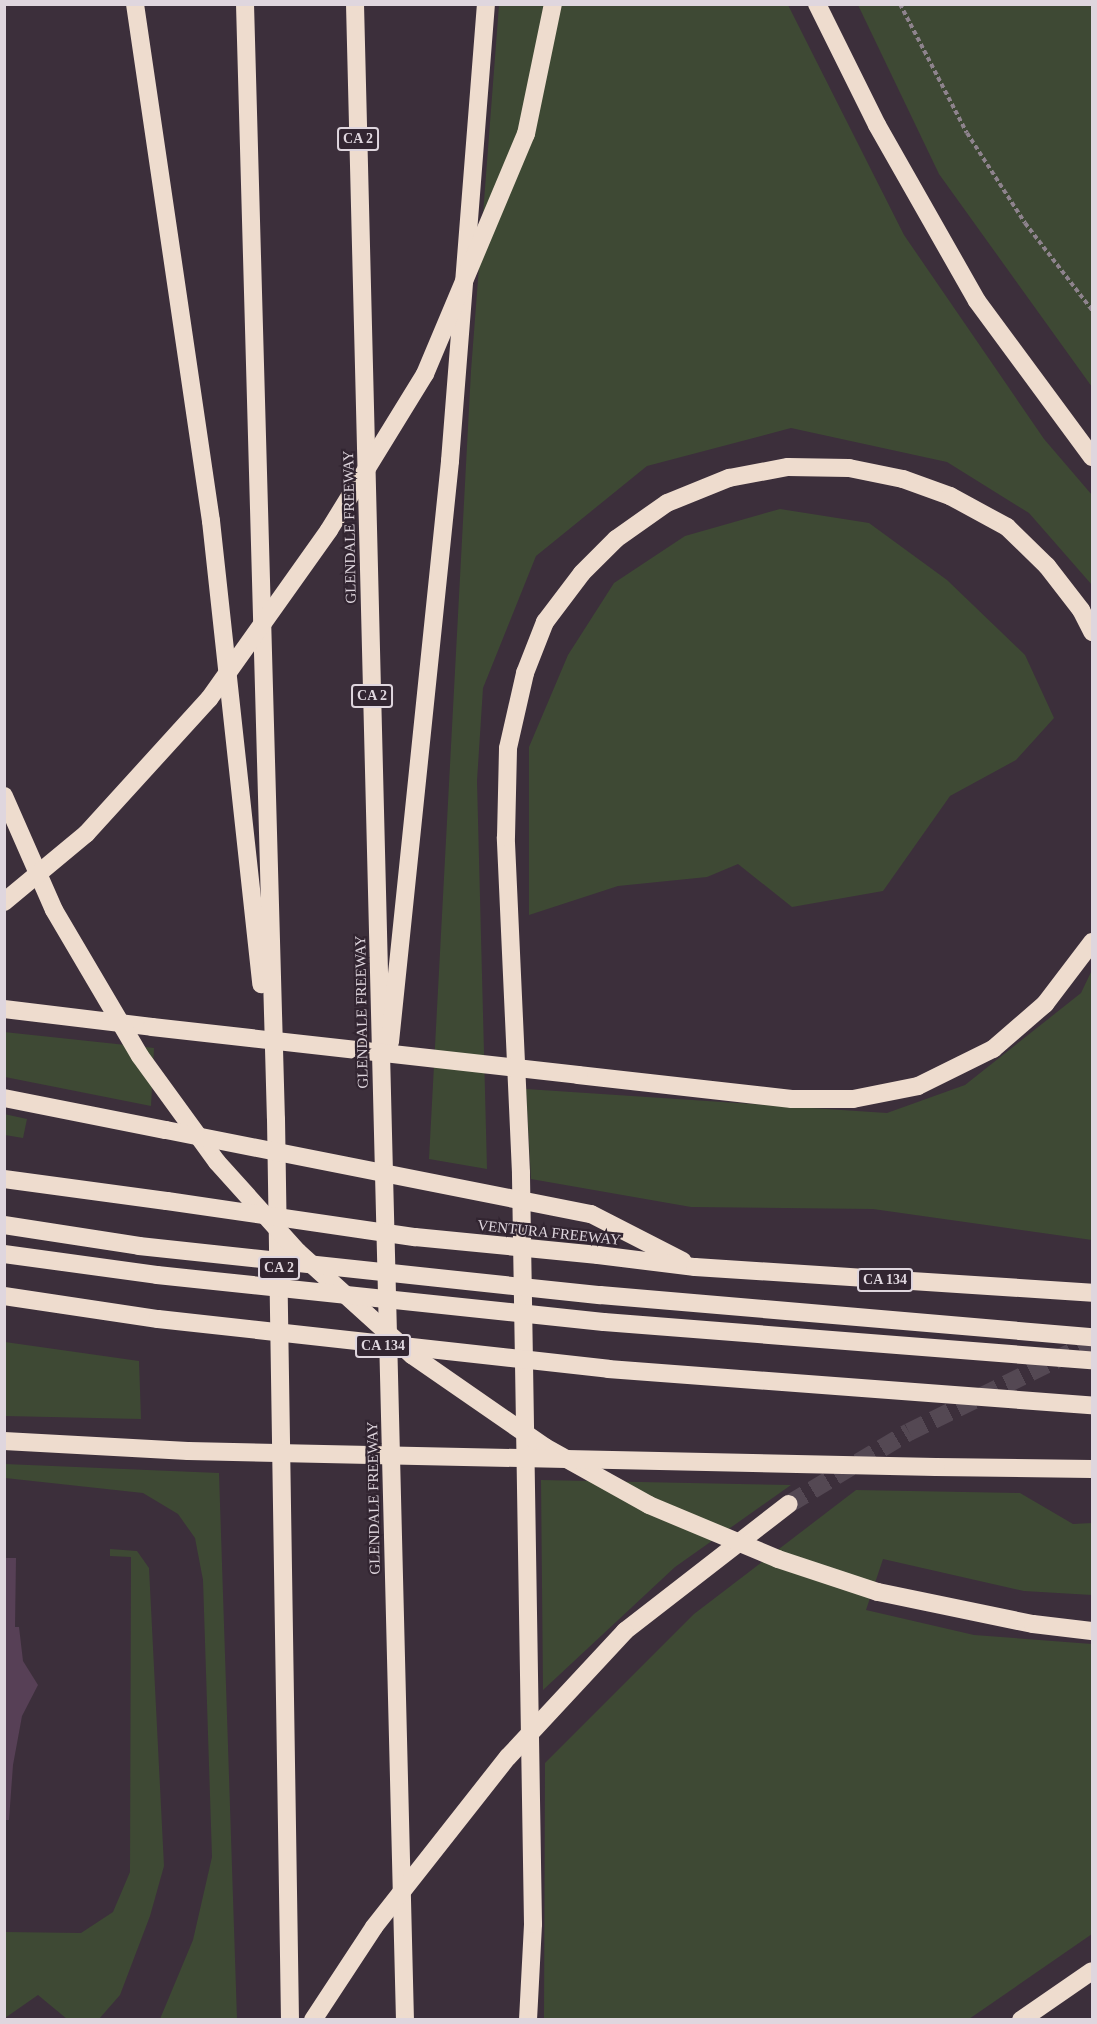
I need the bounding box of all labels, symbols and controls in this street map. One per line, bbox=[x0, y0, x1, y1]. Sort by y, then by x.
road number: CA 2 bbox=[336, 128, 380, 150]
street label: GLENDALE FREEWAY bbox=[340, 450, 360, 604]
road number: CA 2 bbox=[350, 685, 394, 707]
street label: GLENDALE FREEWAY bbox=[352, 935, 372, 1089]
street label: VENTURA FREEWAY bbox=[476, 1216, 622, 1250]
road number: CA 2 bbox=[256, 1257, 302, 1279]
road number: CA 134 bbox=[856, 1269, 914, 1291]
road number: CA 134 bbox=[354, 1335, 412, 1357]
street label: GLENDALE FREEWAY bbox=[364, 1421, 384, 1575]

